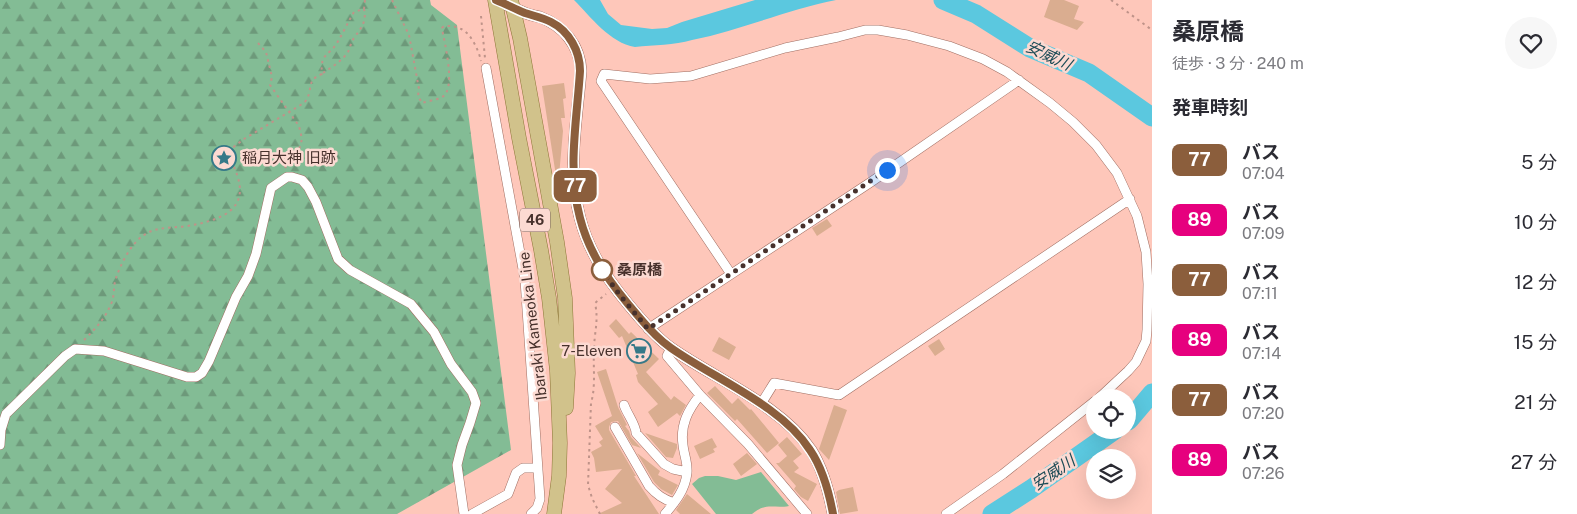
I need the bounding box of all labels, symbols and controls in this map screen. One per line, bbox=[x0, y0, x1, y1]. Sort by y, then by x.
text: 桑原橋 bbox=[1172, 17, 1244, 45]
button: heart bbox=[1505, 17, 1557, 69]
water label: 安威川 bbox=[1023, 37, 1076, 75]
text: 徒歩 · 3 分 · 240 m bbox=[1172, 54, 1304, 73]
text: 発車時刻 bbox=[1172, 96, 1248, 118]
text: バス bbox=[1242, 141, 1280, 163]
place icon: 稲月大神 旧跡 bbox=[211, 145, 237, 171]
place label: 稲月大神 旧跡 bbox=[242, 149, 336, 166]
text: 77 bbox=[1188, 149, 1211, 170]
text: 5 分 bbox=[1521, 151, 1557, 173]
your location bbox=[875, 158, 900, 183]
text: 07:04 bbox=[1242, 164, 1285, 183]
line badge: 77 bbox=[552, 170, 598, 202]
text: 77 bbox=[564, 175, 586, 196]
text: バス bbox=[1242, 201, 1280, 223]
road number: 46 bbox=[520, 208, 550, 232]
text: 89 bbox=[1188, 209, 1211, 230]
text: 10 分 bbox=[1514, 211, 1557, 233]
text: 07:09 bbox=[1242, 224, 1284, 243]
street label: Ibaraki Kameoka Line bbox=[515, 251, 550, 401]
marker: 桑原橋 bbox=[591, 259, 613, 281]
place label: 桑原橋 bbox=[617, 261, 663, 278]
text: バス bbox=[1242, 261, 1280, 283]
text: 77 bbox=[1188, 269, 1211, 290]
text: 12 分 bbox=[1514, 271, 1557, 293]
text: 07:11 bbox=[1242, 284, 1278, 303]
text: バス bbox=[1242, 321, 1280, 343]
text: 89 bbox=[1188, 329, 1211, 350]
text: 15 分 bbox=[1513, 331, 1557, 353]
supermarket icon: 7-Eleven bbox=[626, 338, 652, 364]
place label: 7-Eleven bbox=[561, 342, 622, 359]
text: 07:14 bbox=[1242, 344, 1281, 363]
text: バス bbox=[1242, 381, 1280, 403]
map controls bbox=[1086, 389, 1136, 499]
button: locate bbox=[1086, 389, 1136, 439]
text: 77 bbox=[1188, 389, 1211, 410]
text: 21 分 bbox=[1514, 391, 1557, 413]
text: 07:20 bbox=[1242, 404, 1284, 423]
text: バス bbox=[1242, 441, 1280, 463]
button: layers bbox=[1086, 449, 1136, 499]
text: 89 bbox=[1188, 449, 1211, 470]
water label: 安威川 bbox=[1028, 450, 1080, 494]
text: 27 分 bbox=[1511, 451, 1557, 473]
text: 07:26 bbox=[1242, 464, 1285, 483]

